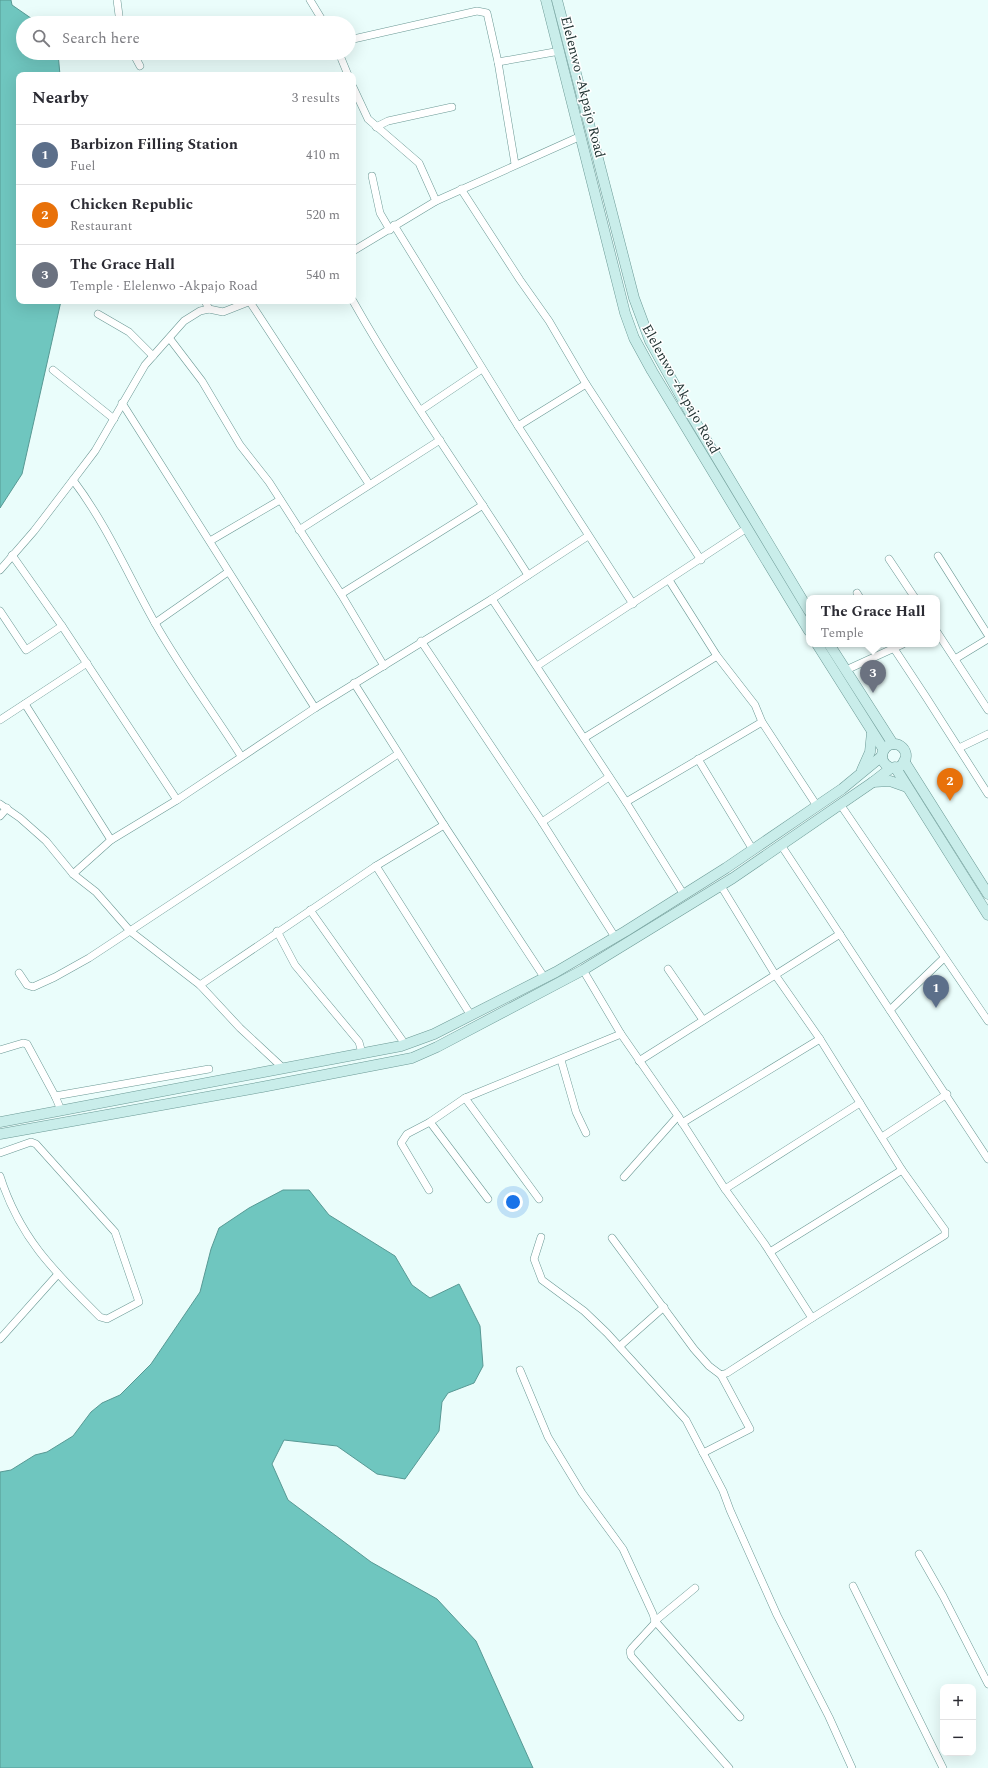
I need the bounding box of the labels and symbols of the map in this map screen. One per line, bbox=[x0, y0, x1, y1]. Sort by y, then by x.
street label: Elelenwo -Akpajo Road bbox=[555, 14, 611, 160]
street label: Elelenwo -Akpajo Road bbox=[637, 320, 726, 458]
pin: 3 bbox=[860, 660, 886, 693]
pin: 2 bbox=[937, 768, 963, 801]
pin: 1 bbox=[923, 975, 949, 1008]
your location bbox=[503, 1192, 523, 1212]

